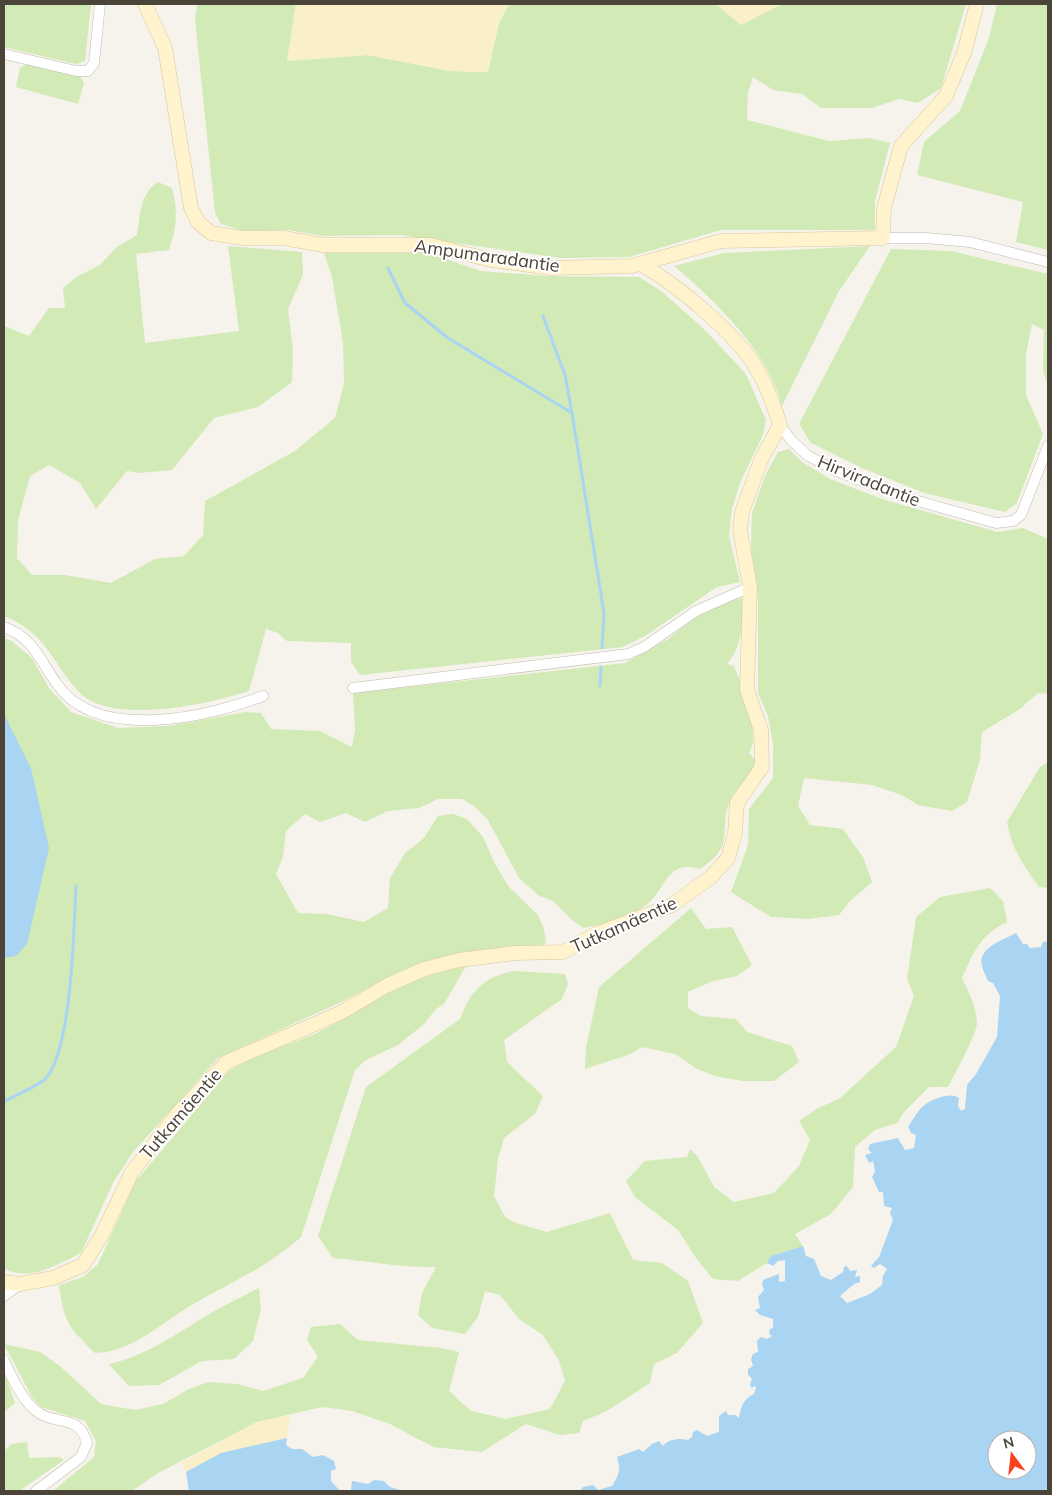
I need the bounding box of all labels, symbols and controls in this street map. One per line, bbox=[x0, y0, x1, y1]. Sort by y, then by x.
street label: Ampumaradantie bbox=[413, 234, 561, 277]
street label: Hirviradantie bbox=[814, 450, 924, 512]
street label: Tutkamäentie bbox=[567, 891, 680, 958]
street label: Tutkamäentie bbox=[135, 1063, 227, 1164]
north arrow bbox=[987, 1430, 1037, 1480]
text: N bbox=[1001, 1432, 1016, 1453]

